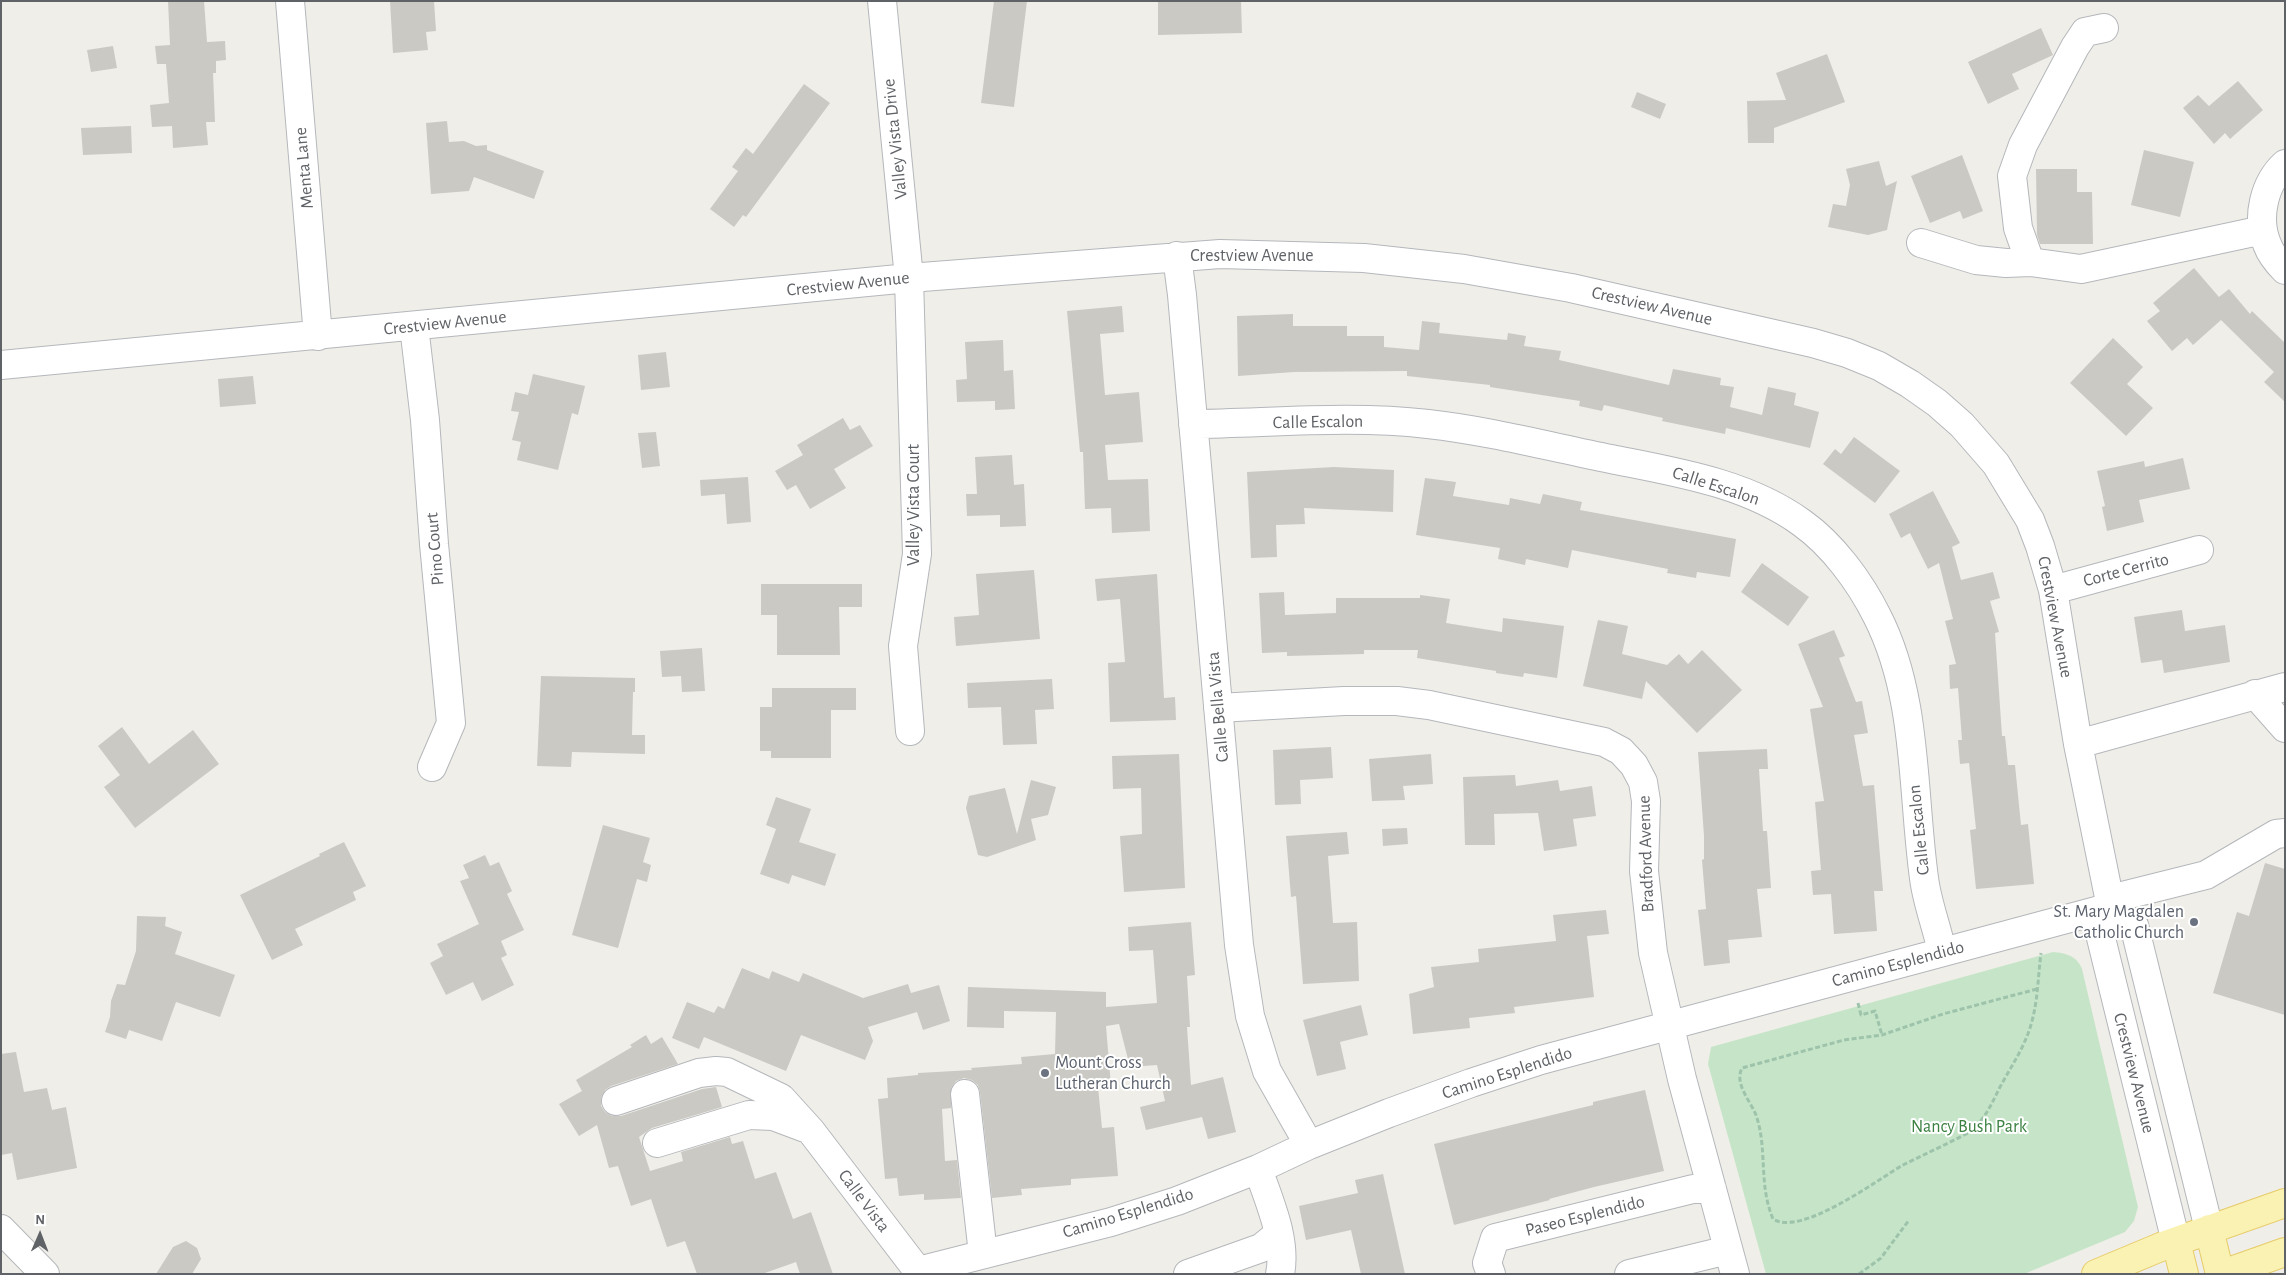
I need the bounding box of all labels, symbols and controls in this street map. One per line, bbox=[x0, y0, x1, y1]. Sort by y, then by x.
street label: Valley Vista Drive bbox=[878, 78, 912, 200]
street label: Menta Lane bbox=[290, 126, 318, 210]
street label: Crestview Avenue bbox=[1190, 245, 1314, 267]
street label: Crestview Avenue bbox=[786, 267, 910, 301]
street label: Crestview Avenue bbox=[1589, 282, 1715, 330]
street label: Crestview Avenue bbox=[383, 306, 507, 340]
street label: Calle Escalon bbox=[1273, 410, 1363, 434]
street label: Valley Vista Court bbox=[903, 444, 925, 566]
street label: Calle Escalon bbox=[1670, 462, 1762, 510]
street label: Pino Court bbox=[421, 512, 449, 586]
street label: Corte Cerrito bbox=[2081, 548, 2171, 592]
street label: Crestview Avenue bbox=[2033, 554, 2077, 680]
street label: Calle Bella Vista bbox=[1202, 651, 1234, 763]
street label: Calle Escalon bbox=[1904, 784, 1934, 876]
street label: Bradford Avenue bbox=[1633, 795, 1659, 913]
place label: St. Mary Magdalen Catholic Church bbox=[2054, 901, 2184, 944]
marker: St. Mary Magdalen Catholic Church bbox=[2188, 916, 2200, 928]
street label: Camino Esplendido bbox=[1830, 936, 1966, 992]
street label: Crestview Avenue bbox=[2109, 1011, 2159, 1135]
street label: Camino Esplendido bbox=[1439, 1042, 1575, 1104]
place label: Mount Cross Lutheran Church bbox=[1055, 1052, 1171, 1094]
marker: Mount Cross Lutheran Church bbox=[1039, 1067, 1051, 1079]
park label: Nancy Bush Park bbox=[1911, 1116, 2027, 1138]
street label: Calle Vista bbox=[833, 1165, 895, 1237]
street label: Camino Esplendido bbox=[1060, 1183, 1196, 1243]
street label: Paseo Esplendido bbox=[1523, 1191, 1647, 1241]
north arrow bbox=[15, 1210, 65, 1260]
text: N bbox=[35, 1213, 45, 1227]

